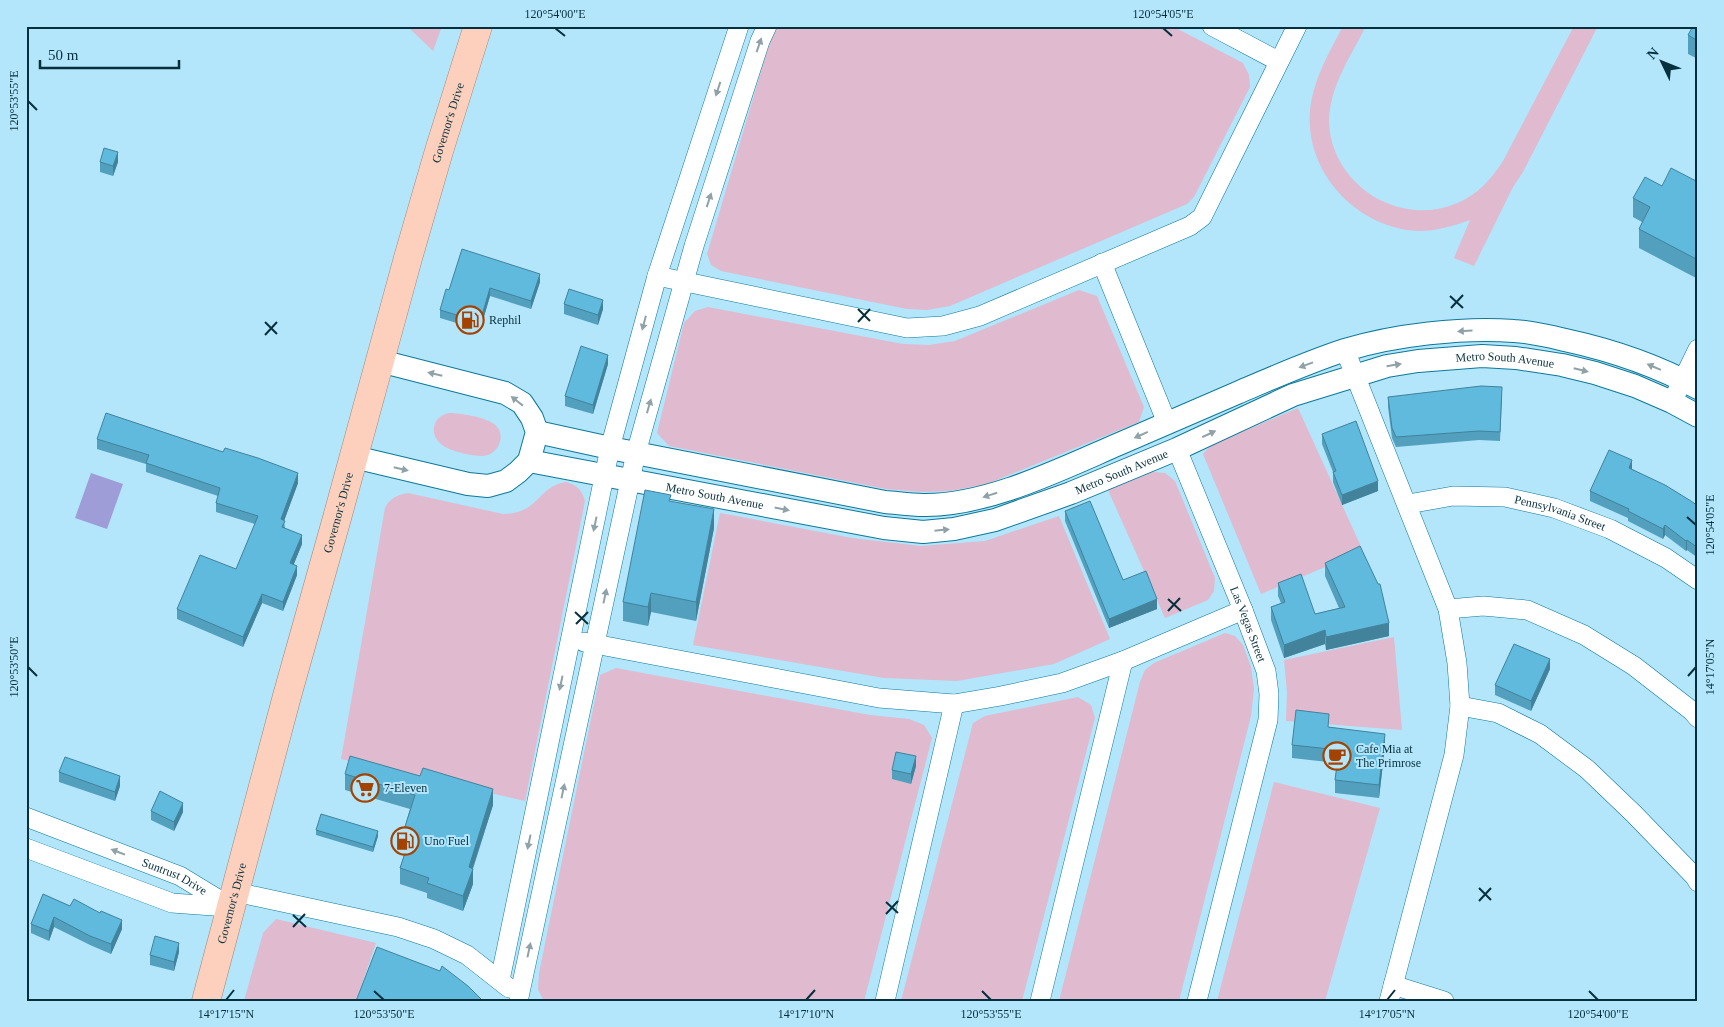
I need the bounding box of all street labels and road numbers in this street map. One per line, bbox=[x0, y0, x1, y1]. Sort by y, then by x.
street label: Governor's Drive bbox=[429, 81, 467, 164]
street label: Metro South Avenue bbox=[1455, 349, 1555, 371]
street label: Metro South Avenue bbox=[1073, 447, 1170, 497]
street label: Governor's Drive bbox=[321, 471, 356, 555]
street label: Metro South Avenue bbox=[665, 480, 765, 512]
street label: Pennsylvania Street bbox=[1513, 492, 1608, 534]
street label: Las Vegas Street bbox=[1227, 584, 1269, 664]
street label: Suntrust Drive bbox=[140, 855, 210, 898]
street label: Governor's Drive bbox=[214, 861, 249, 945]

